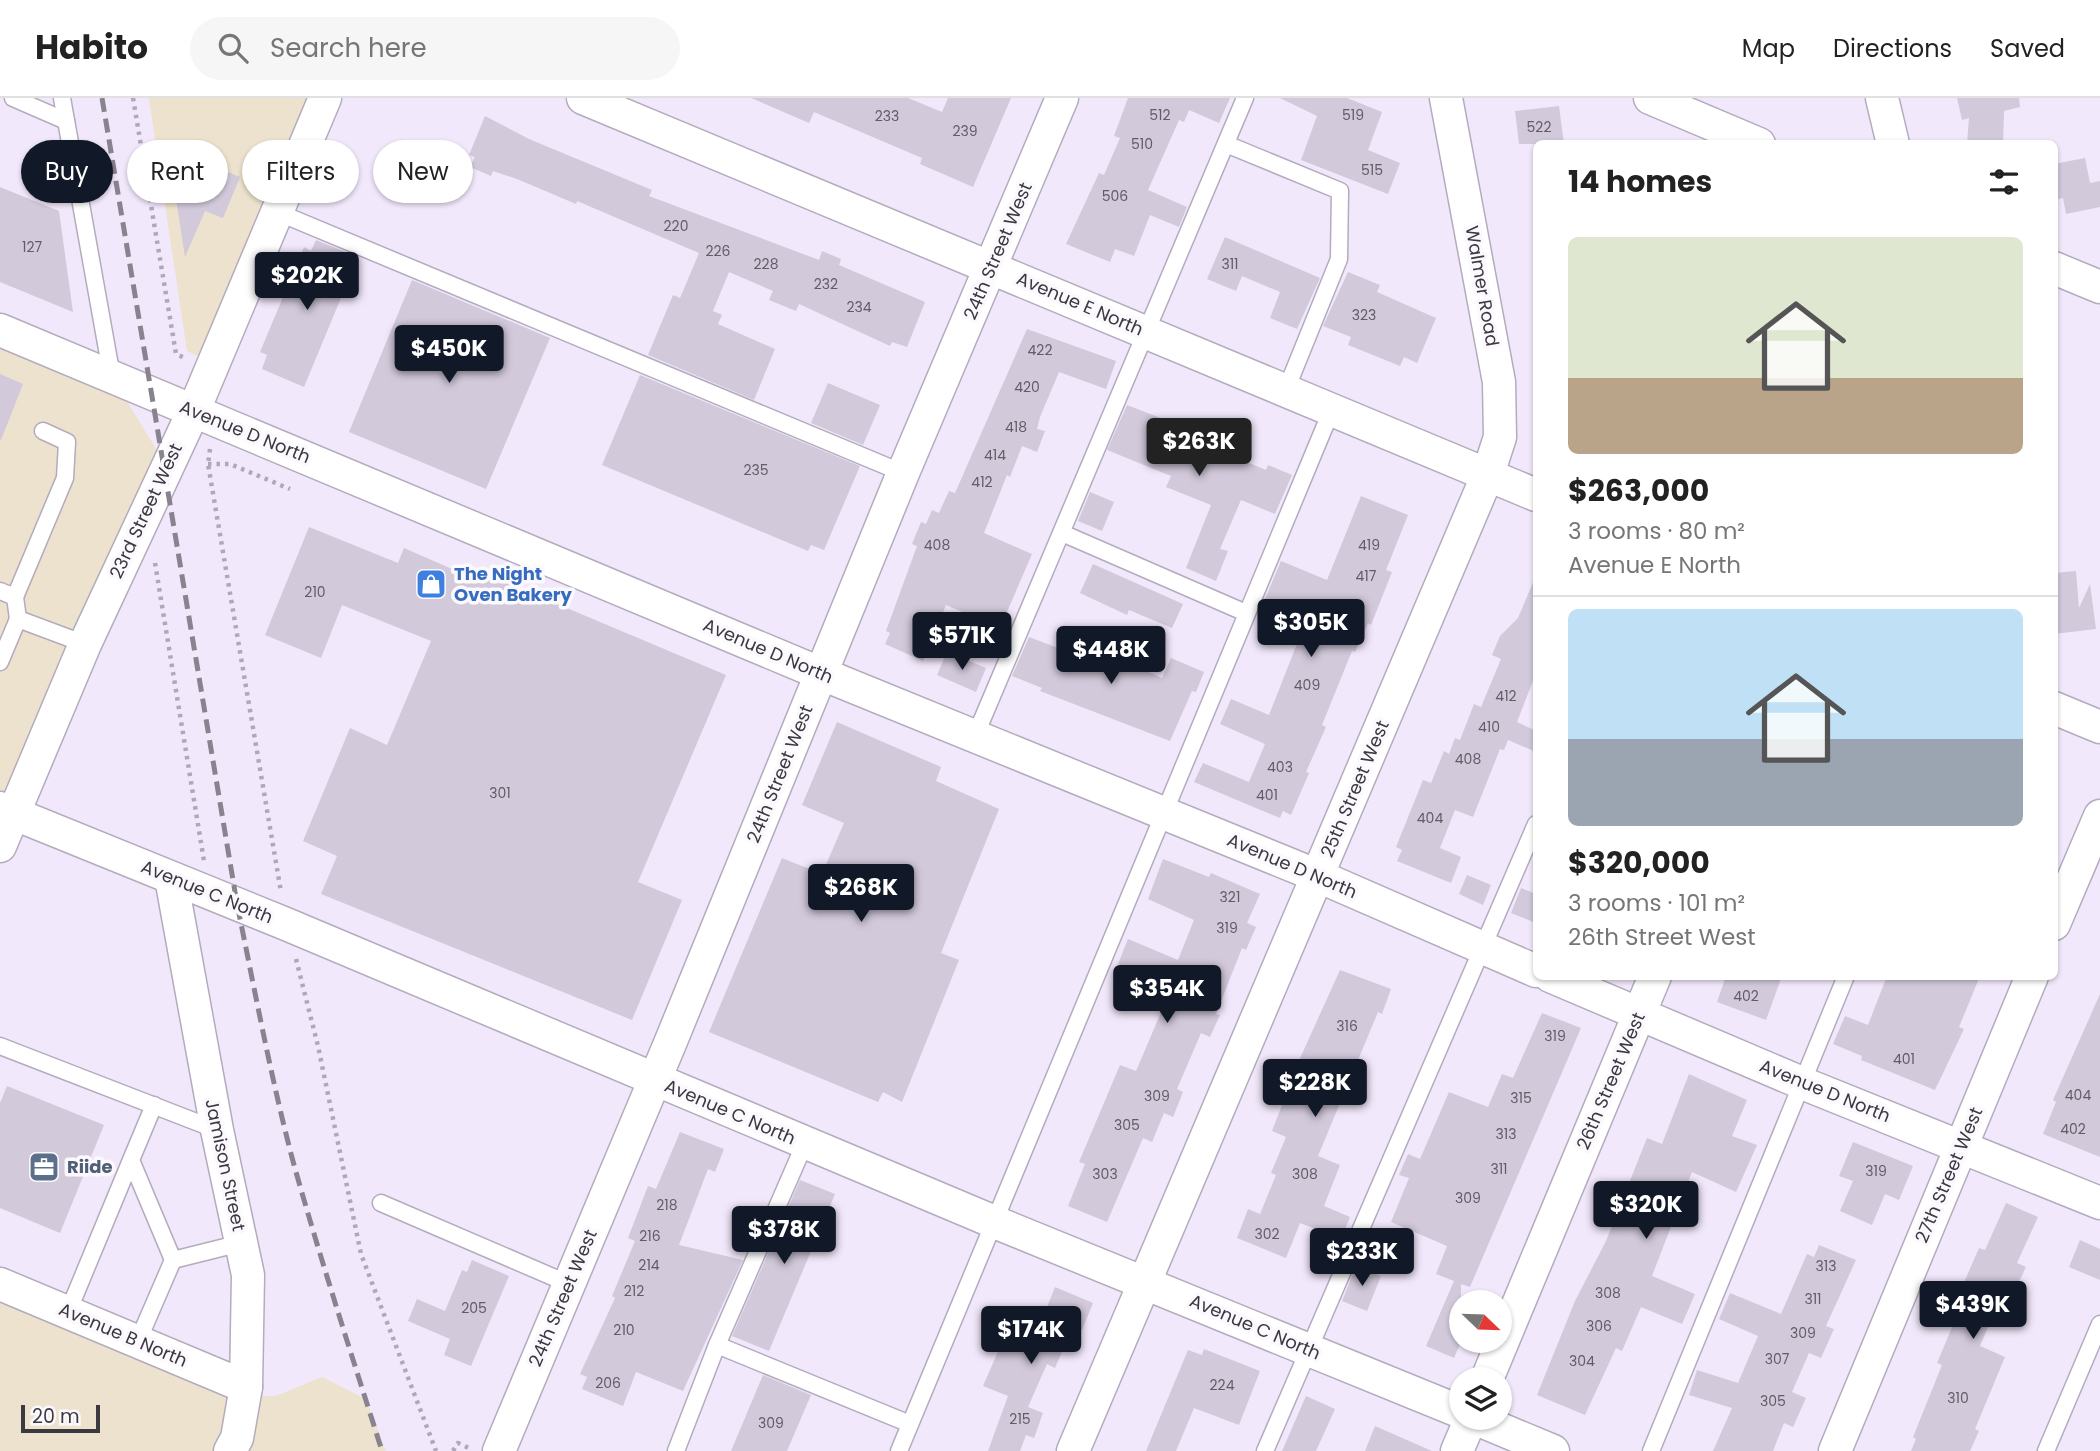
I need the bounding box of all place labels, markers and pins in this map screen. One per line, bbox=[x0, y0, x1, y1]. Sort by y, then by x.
pin: $202K bbox=[258, 252, 356, 312]
pin: $450K bbox=[400, 326, 498, 385]
pin: $263K bbox=[1150, 418, 1248, 478]
place label: The Night Oven Bakery bbox=[454, 561, 572, 607]
shop icon: The Night Oven Bakery bbox=[414, 567, 448, 601]
pin: $305K bbox=[1262, 600, 1360, 659]
pin: $571K bbox=[913, 612, 1011, 672]
pin: $448K bbox=[1062, 626, 1160, 686]
pin: $268K bbox=[812, 864, 910, 924]
pin: $354K bbox=[1118, 965, 1216, 1025]
pin: $228K bbox=[1266, 1060, 1364, 1119]
office icon: Riide bbox=[27, 1150, 61, 1184]
place label: Riide bbox=[67, 1154, 113, 1179]
pin: $320K bbox=[1597, 1182, 1695, 1241]
pin: $378K bbox=[735, 1206, 833, 1266]
pin: $233K bbox=[1313, 1228, 1411, 1288]
pin: $439K bbox=[1924, 1282, 2022, 1341]
pin: $174K bbox=[982, 1306, 1080, 1366]

